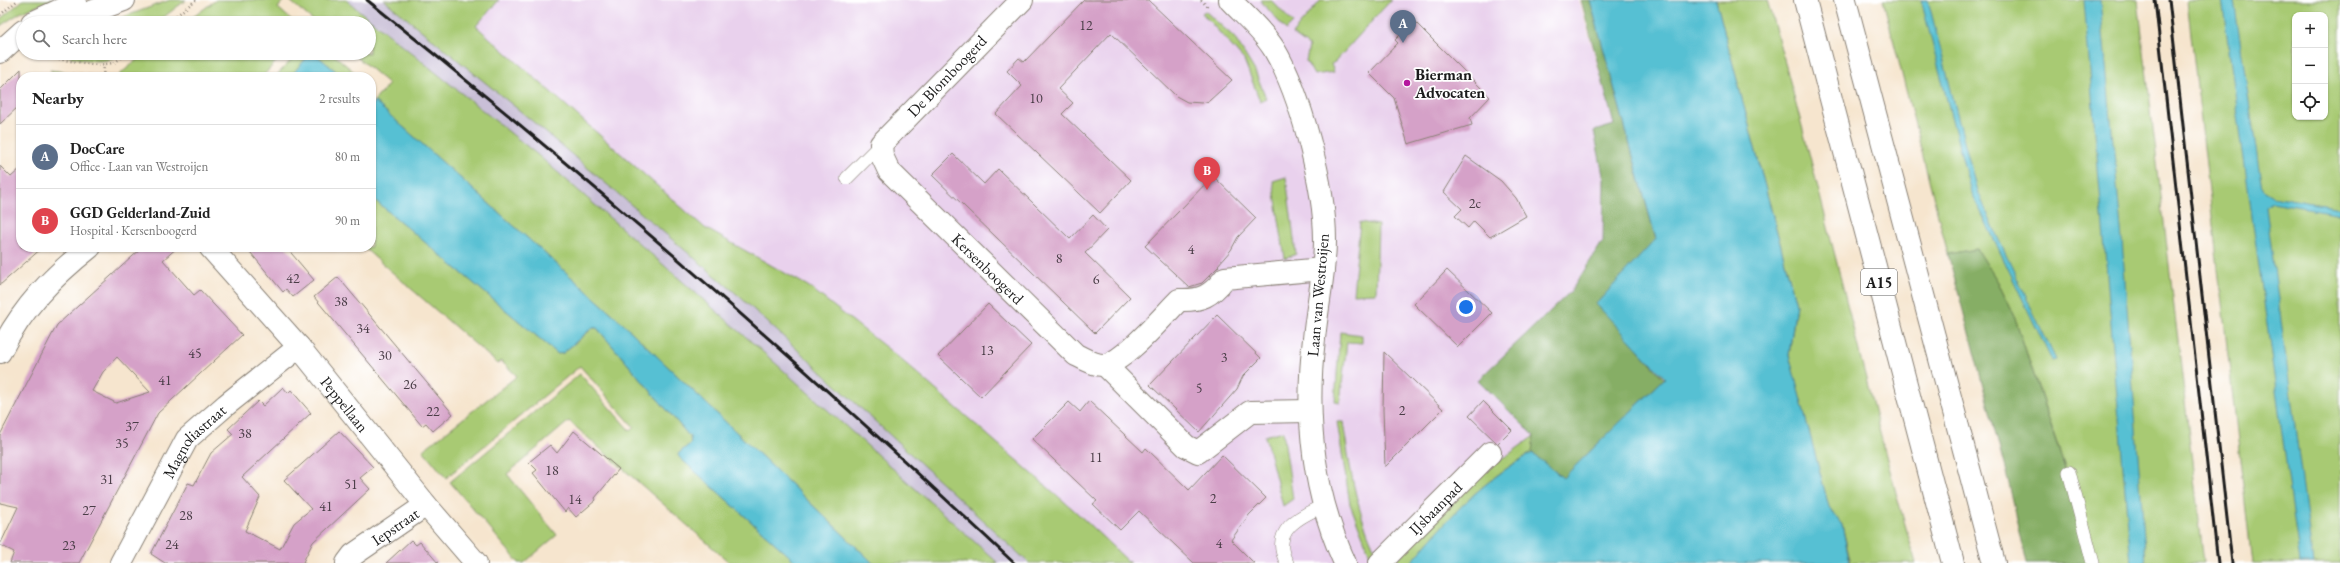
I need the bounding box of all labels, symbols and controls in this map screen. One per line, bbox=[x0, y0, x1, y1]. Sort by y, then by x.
pin: A bbox=[1390, 10, 1416, 43]
map controls bbox=[2292, 12, 2328, 120]
button: + bbox=[2292, 12, 2328, 48]
search box bbox=[16, 16, 376, 60]
house number: 12 bbox=[1079, 16, 1093, 34]
icon: search bbox=[30, 27, 52, 49]
text: Search here bbox=[62, 29, 127, 48]
street label: De Blomboogerd bbox=[903, 30, 992, 121]
button: − bbox=[2292, 48, 2328, 84]
place label: Bierman Advocaten bbox=[1414, 64, 1485, 103]
marker: Bierman Advocaten bbox=[1402, 78, 1412, 88]
button: locate bbox=[2292, 84, 2328, 120]
text: Nearby bbox=[32, 87, 84, 109]
house number: 10 bbox=[1029, 89, 1043, 107]
text: 2 results bbox=[319, 90, 360, 107]
text: DocCare bbox=[70, 139, 125, 158]
text: A bbox=[40, 148, 50, 165]
text: 80 m bbox=[335, 148, 360, 165]
pin: B bbox=[1194, 157, 1220, 190]
text: Office · Laan van Westroijen bbox=[70, 158, 208, 175]
house number: 2c bbox=[1469, 194, 1482, 212]
text: GGD Gelderland-Zuid bbox=[70, 203, 211, 222]
text: B bbox=[41, 212, 49, 229]
text: 90 m bbox=[335, 212, 360, 229]
text: Hospital · Kersenboogerd bbox=[70, 222, 197, 239]
street label: Kersenboogerd bbox=[947, 228, 1029, 309]
street label: Laan van Westroijen bbox=[1302, 232, 1334, 357]
house number: 4 bbox=[1188, 240, 1195, 258]
house number: 8 bbox=[1056, 249, 1063, 267]
house number: 42 bbox=[286, 269, 300, 287]
road number: A15 bbox=[1861, 269, 1897, 295]
house number: 6 bbox=[1093, 270, 1100, 288]
house number: 38 bbox=[334, 292, 348, 310]
your location bbox=[1456, 297, 1476, 317]
house number: 34 bbox=[356, 319, 370, 337]
house number: 13 bbox=[980, 341, 994, 359]
house number: 45 bbox=[188, 344, 202, 362]
house number: 30 bbox=[378, 346, 392, 364]
house number: 3 bbox=[1221, 348, 1228, 366]
house number: 41 bbox=[158, 371, 172, 389]
street label: Peppellaan bbox=[316, 372, 374, 437]
house number: 26 bbox=[403, 375, 417, 393]
house number: 5 bbox=[1196, 379, 1202, 397]
street label: Magnoliastraat bbox=[158, 399, 230, 482]
house number: 2 bbox=[1399, 401, 1406, 419]
house number: 22 bbox=[426, 402, 440, 420]
house number: 37 bbox=[125, 417, 139, 435]
house number: 38 bbox=[238, 424, 252, 442]
house number: 35 bbox=[115, 434, 129, 452]
house number: 11 bbox=[1089, 448, 1103, 466]
house number: 18 bbox=[545, 461, 559, 479]
house number: 31 bbox=[100, 470, 114, 488]
house number: 51 bbox=[344, 475, 358, 493]
street label: IJsbaanpad bbox=[1404, 476, 1467, 539]
house number: 2 bbox=[1210, 489, 1217, 507]
house number: 14 bbox=[568, 490, 582, 508]
house number: 41 bbox=[319, 497, 333, 515]
house number: 27 bbox=[82, 501, 96, 519]
street label: Iepstraat bbox=[367, 502, 423, 550]
house number: 28 bbox=[179, 506, 193, 524]
house number: 4 bbox=[1216, 534, 1223, 552]
house number: 24 bbox=[165, 535, 179, 553]
house number: 23 bbox=[62, 536, 76, 554]

